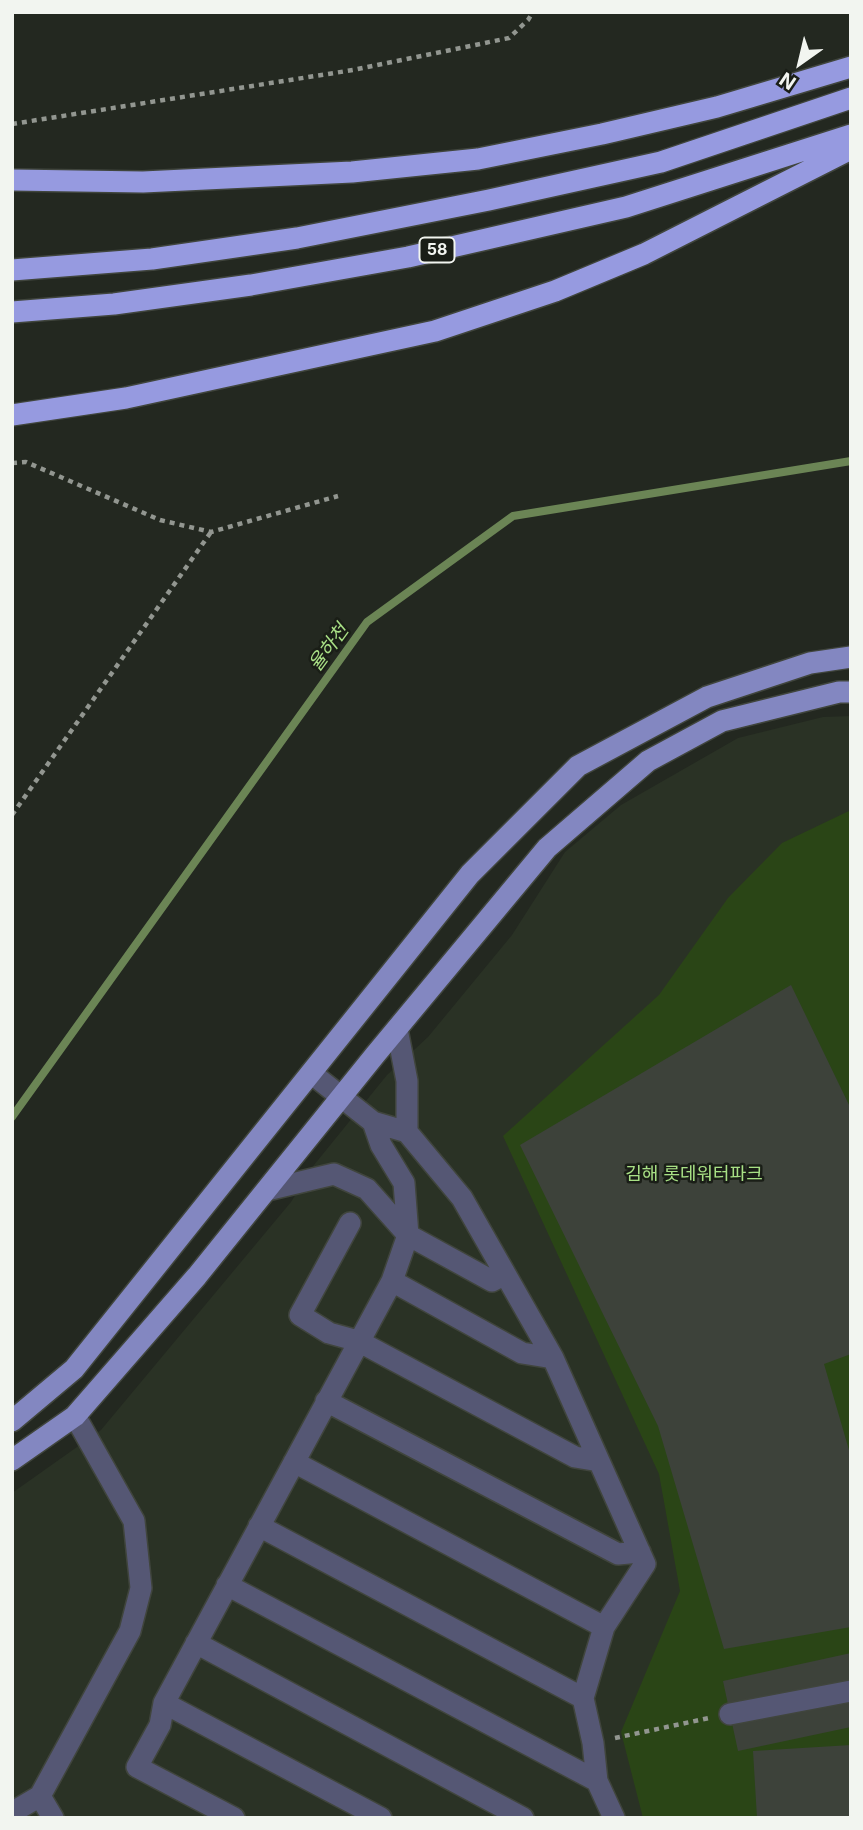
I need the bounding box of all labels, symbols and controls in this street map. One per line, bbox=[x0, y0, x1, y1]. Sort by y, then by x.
north arrow bbox=[765, 28, 835, 98]
text: N bbox=[776, 67, 800, 94]
road number: 58 bbox=[420, 238, 454, 262]
water label: 율하천 bbox=[304, 620, 354, 676]
park label: 김해 롯데워터파크 bbox=[625, 1164, 763, 1186]

